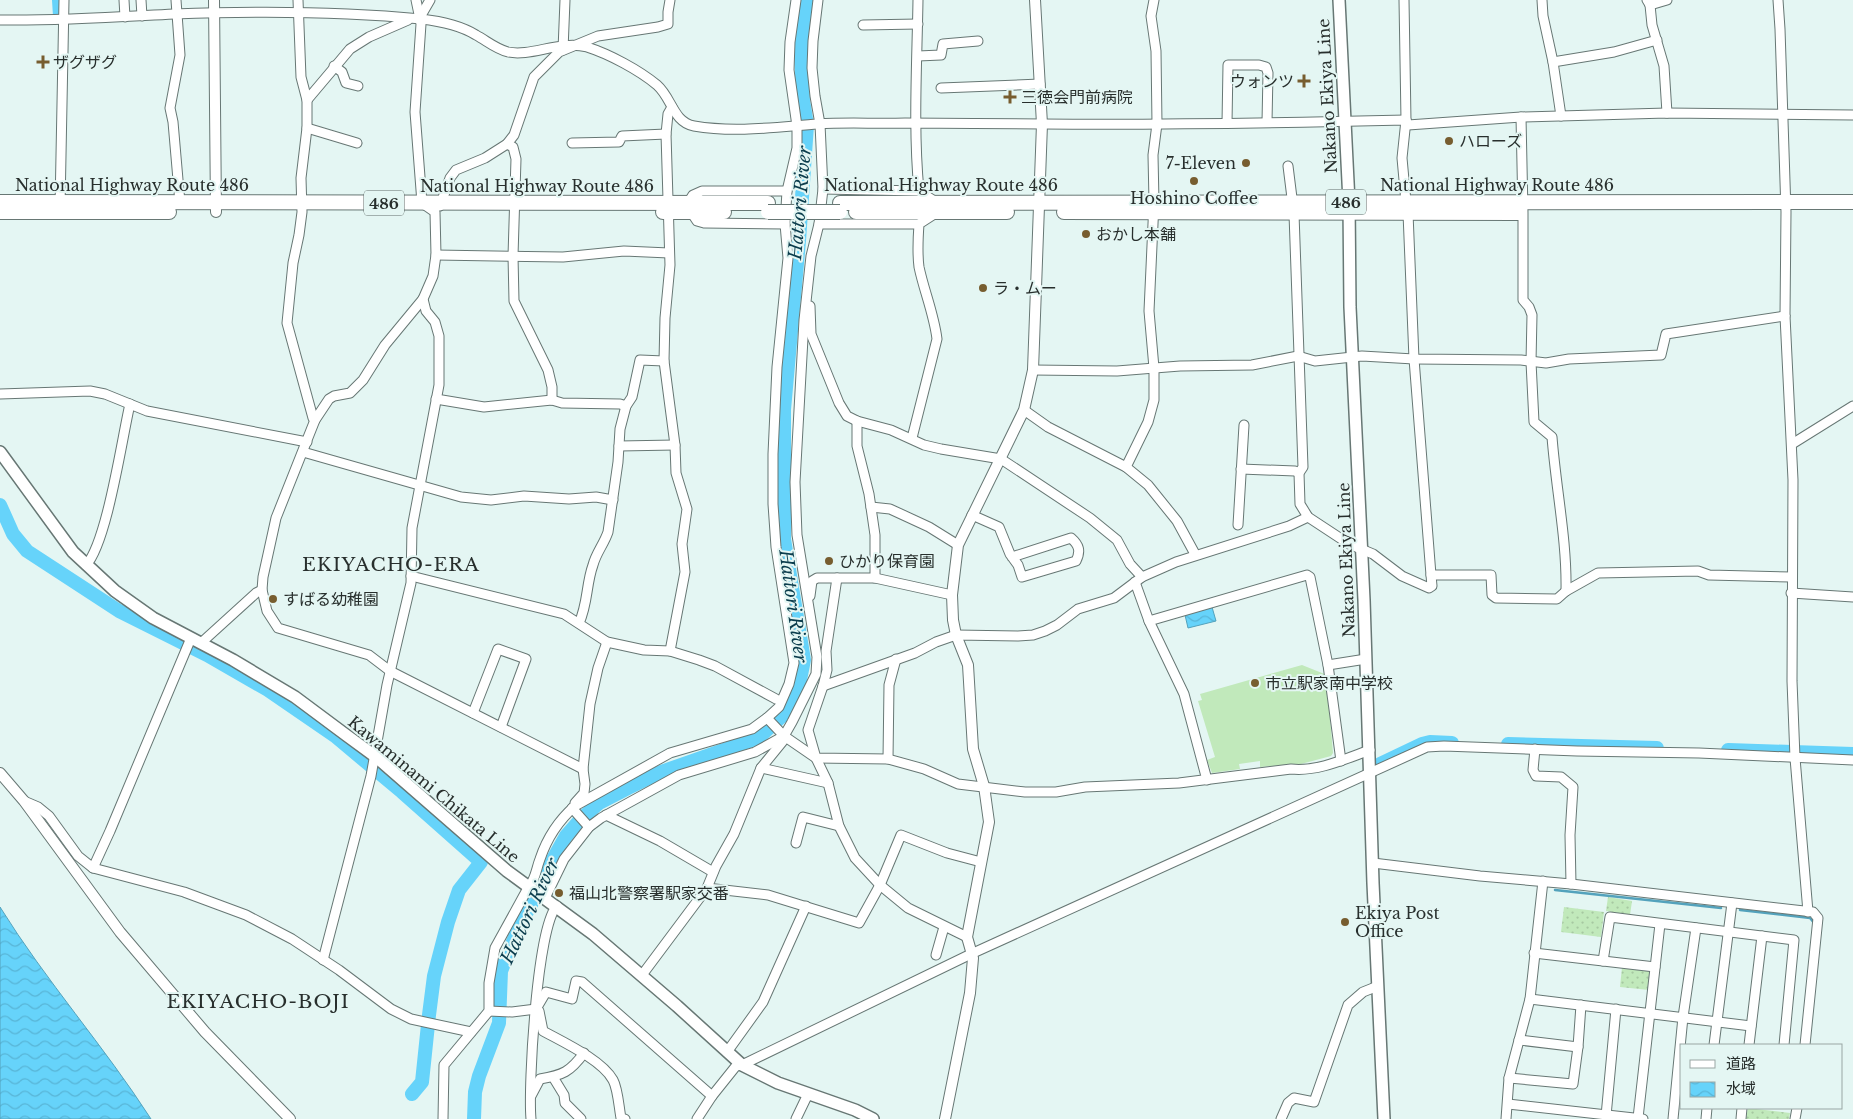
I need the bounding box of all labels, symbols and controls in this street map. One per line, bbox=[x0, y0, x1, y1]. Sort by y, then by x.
street label: Nakano Ekiya Line bbox=[1313, 18, 1341, 174]
place label: ザグザグ bbox=[53, 52, 117, 72]
marker: ザグザグ bbox=[37, 56, 49, 68]
place label: ウォンツ bbox=[1230, 71, 1294, 91]
marker: ウォンツ bbox=[1298, 75, 1310, 87]
place label: 三徳会門前病院 bbox=[1021, 87, 1133, 107]
marker: 三徳会門前病院 bbox=[1003, 90, 1017, 104]
place label: ハローズ bbox=[1459, 131, 1522, 151]
marker: ハローズ bbox=[1443, 135, 1455, 147]
water label: Hattori River bbox=[784, 145, 816, 262]
place label: 7-Eleven bbox=[1166, 153, 1236, 173]
marker: 7-Eleven bbox=[1240, 157, 1252, 169]
street label: National Highway Route 486 bbox=[15, 175, 249, 195]
street label: National Highway Route 486 bbox=[824, 175, 1058, 195]
marker: Hoshino Coffee bbox=[1188, 175, 1200, 187]
street label: National Highway Route 486 bbox=[1380, 175, 1614, 195]
street label: National Highway Route 486 bbox=[420, 176, 654, 196]
place label: Hoshino Coffee bbox=[1130, 188, 1258, 208]
road number: 486 bbox=[364, 190, 404, 216]
road number: 486 bbox=[1326, 190, 1366, 214]
place label: おかし本舗 bbox=[1096, 224, 1176, 244]
marker: おかし本舗 bbox=[1080, 228, 1092, 240]
place label: ラ・ムー bbox=[993, 278, 1057, 298]
marker: ラ・ムー bbox=[977, 282, 989, 294]
street label: Nakano Ekiya Line bbox=[1333, 482, 1359, 638]
water label: Hattori River bbox=[774, 547, 812, 665]
place label: ひかり保育園 bbox=[839, 551, 935, 571]
district label: EKIYACHO-ERA bbox=[302, 553, 480, 576]
marker: ひかり保育園 bbox=[823, 555, 835, 567]
place label: すばる幼稚園 bbox=[283, 589, 379, 609]
marker: すばる幼稚園 bbox=[267, 593, 279, 605]
place label: 市立駅家南中学校 bbox=[1265, 673, 1393, 693]
marker: 市立駅家南中学校 bbox=[1249, 677, 1261, 689]
street label: Kawaminami Chikata Line bbox=[344, 711, 524, 867]
water label: Hattori River bbox=[496, 854, 564, 968]
place label: 福山北警察署駅家交番 bbox=[569, 883, 729, 903]
marker: 福山北警察署駅家交番 bbox=[553, 887, 565, 899]
place label: Ekiya Post Office bbox=[1355, 903, 1439, 941]
marker: Ekiya Post Office bbox=[1339, 916, 1351, 928]
district label: EKIYACHO-BOJI bbox=[166, 990, 350, 1013]
legend bbox=[1680, 1044, 1843, 1109]
text: 道路 bbox=[1726, 1054, 1756, 1073]
text: 水域 bbox=[1726, 1079, 1756, 1098]

